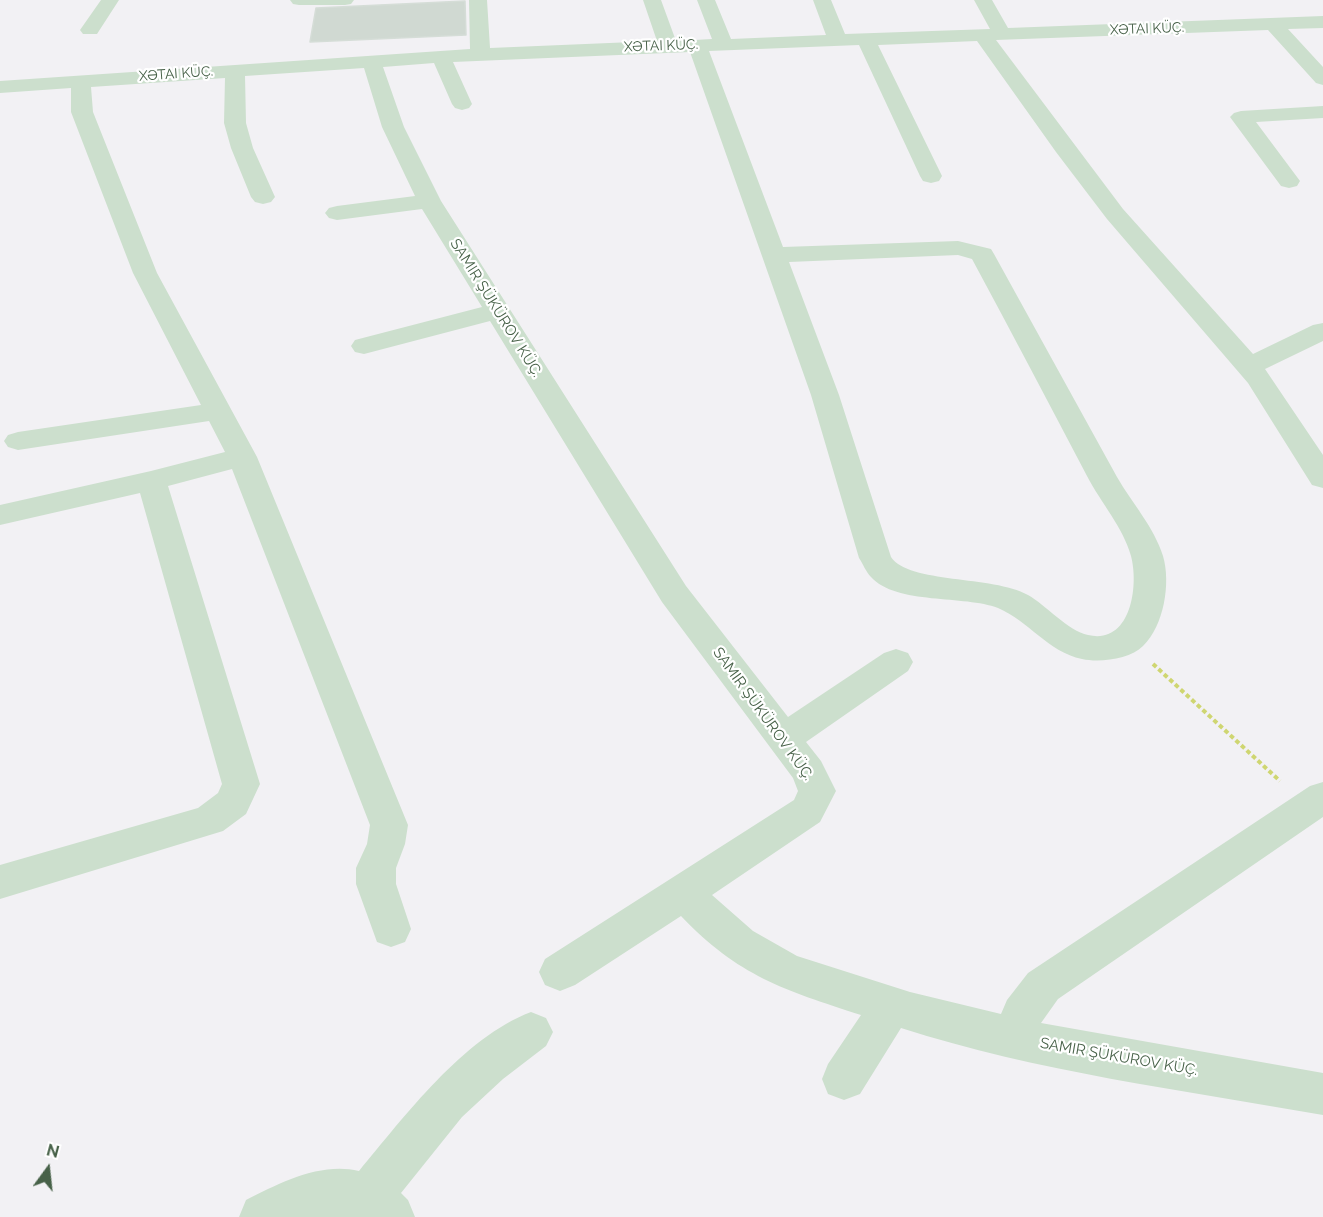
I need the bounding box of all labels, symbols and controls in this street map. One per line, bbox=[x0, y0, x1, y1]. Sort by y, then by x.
street label: XƏTAI KÜÇ. bbox=[1110, 19, 1184, 39]
street label: XƏTAI KÜÇ. bbox=[624, 36, 698, 56]
street label: XƏTAI KÜÇ. bbox=[138, 63, 214, 85]
street label: SAMIR ŞÜKÜROV KÜÇ. bbox=[446, 236, 546, 380]
street label: SAMIR ŞÜKÜROV KÜÇ. bbox=[709, 644, 817, 784]
street label: SAMIR ŞÜKÜROV KÜÇ. bbox=[1039, 1034, 1199, 1080]
north arrow bbox=[18, 1139, 78, 1199]
text: N bbox=[44, 1140, 61, 1162]

